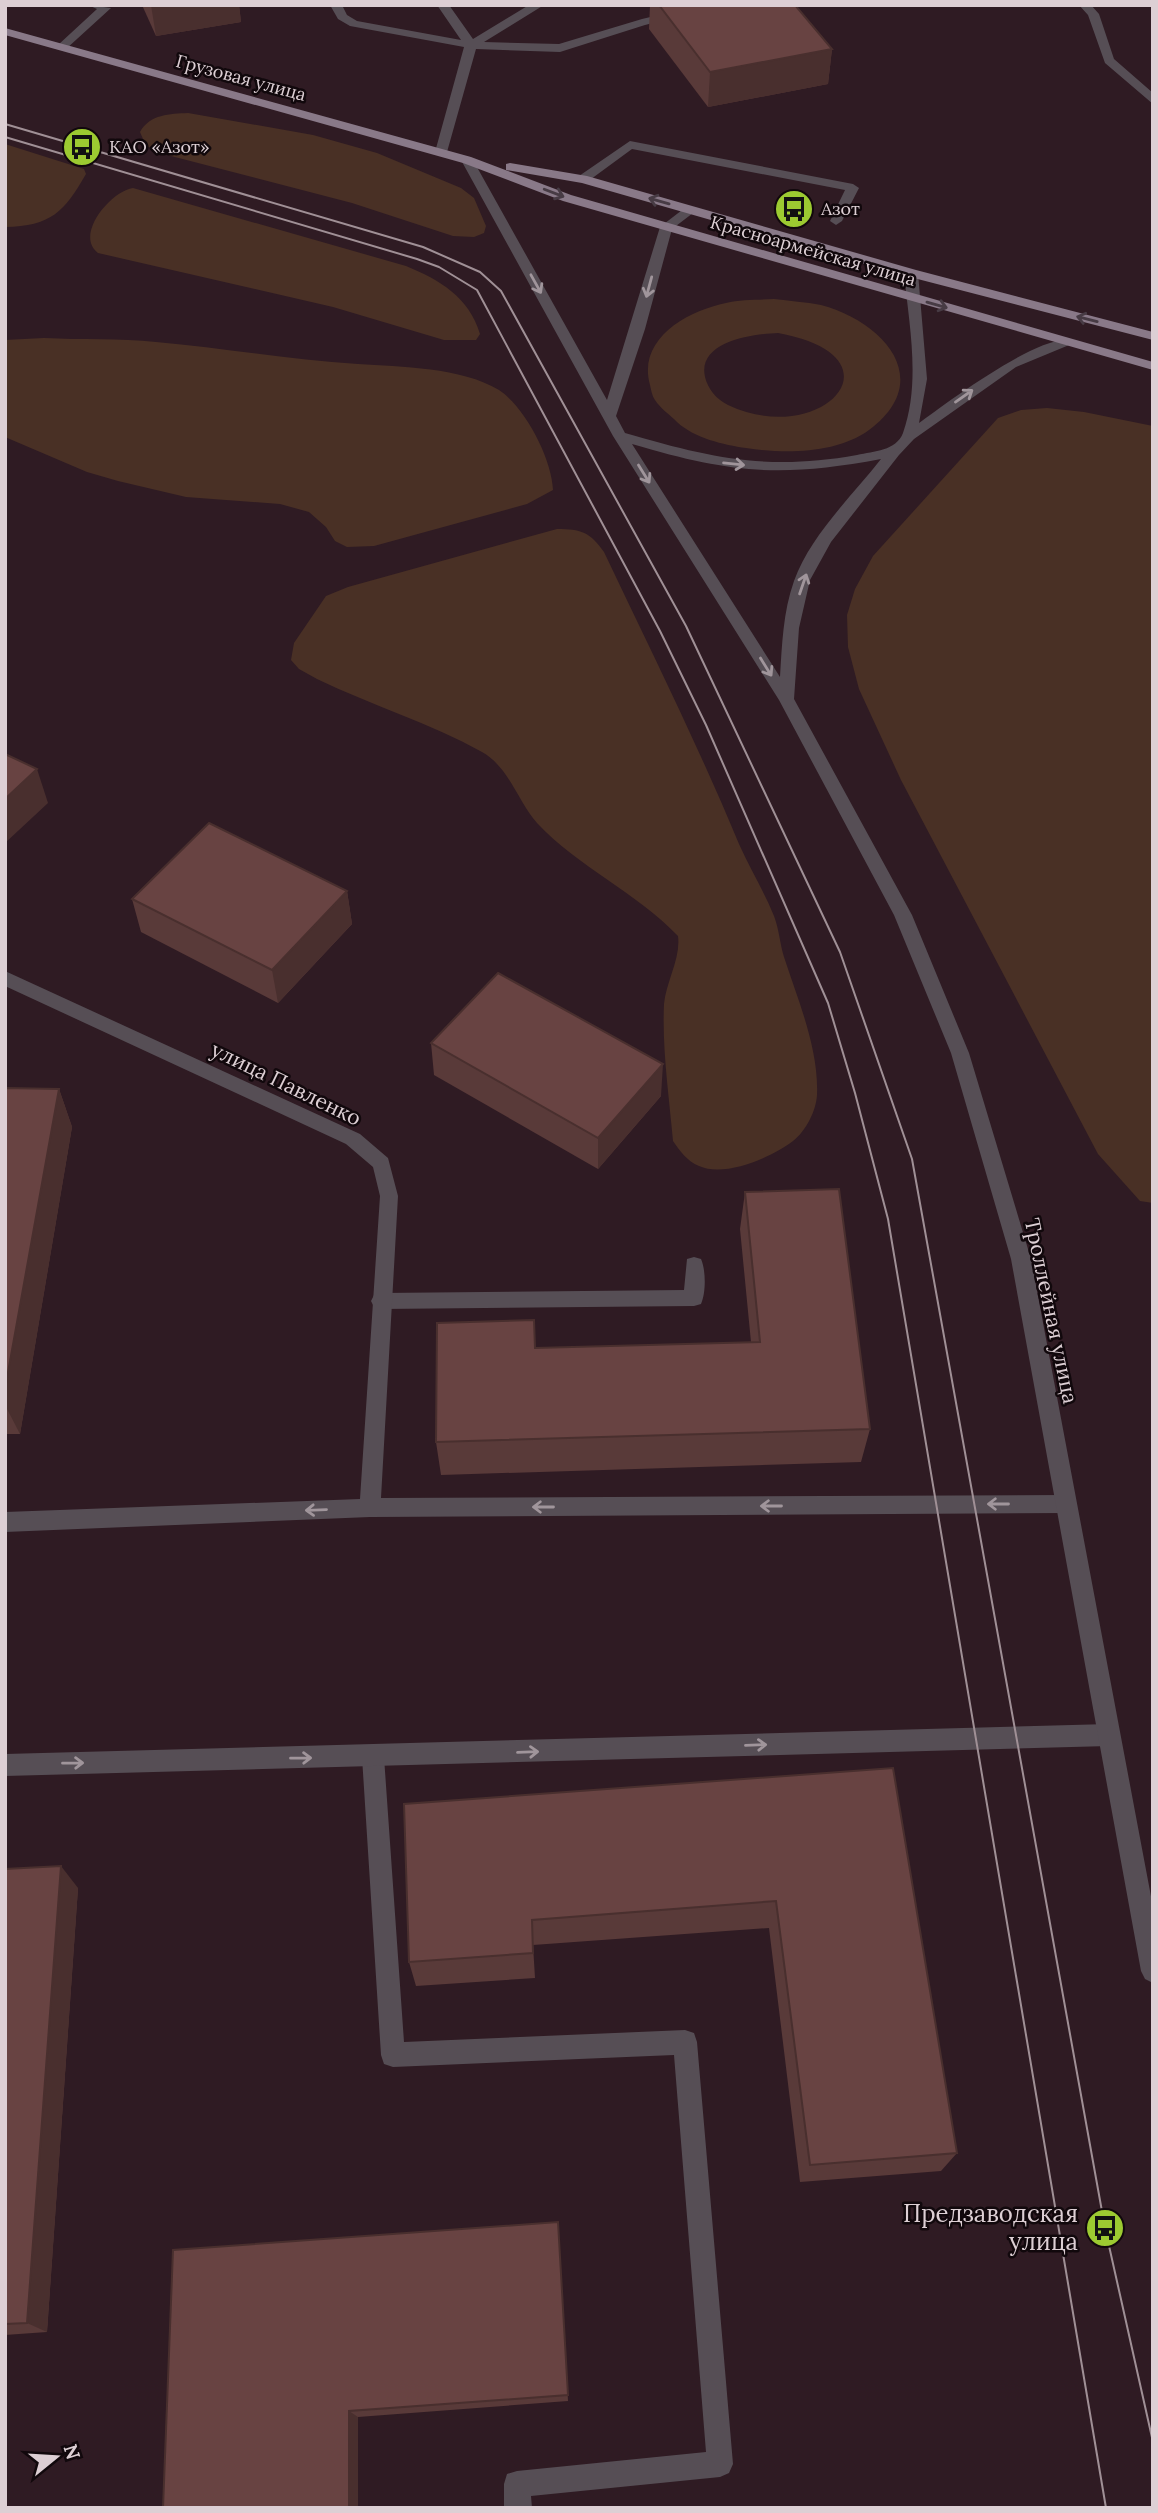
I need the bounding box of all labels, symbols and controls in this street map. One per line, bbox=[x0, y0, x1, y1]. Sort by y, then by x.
street label: Грузовая улица bbox=[174, 49, 309, 106]
bus stop icon: КАО «Азот» bbox=[61, 126, 103, 168]
place label: КАО «Азот» bbox=[109, 135, 210, 158]
one-way arrow bbox=[542, 187, 564, 200]
bus stop icon: Азот bbox=[773, 188, 815, 230]
one-way arrow bbox=[649, 194, 671, 207]
place label: Азот bbox=[820, 197, 860, 220]
street label: Красноармейская улица bbox=[708, 210, 919, 291]
one-way arrow bbox=[529, 273, 543, 293]
one-way arrow bbox=[642, 275, 655, 298]
one-way arrow bbox=[925, 299, 947, 312]
one-way arrow bbox=[1076, 312, 1099, 325]
one-way arrow bbox=[954, 389, 973, 403]
one-way arrow bbox=[722, 458, 745, 471]
one-way arrow bbox=[637, 464, 652, 483]
one-way arrow bbox=[798, 573, 810, 595]
one-way arrow bbox=[759, 656, 773, 676]
street label: улица Павленко bbox=[207, 1036, 366, 1132]
street label: Троллейная улица bbox=[1019, 1216, 1084, 1406]
one-way arrow bbox=[987, 1497, 1010, 1511]
one-way arrow bbox=[759, 1499, 782, 1513]
one-way arrow bbox=[532, 1500, 555, 1514]
one-way arrow bbox=[304, 1503, 327, 1516]
one-way arrow bbox=[744, 1738, 767, 1752]
one-way arrow bbox=[517, 1745, 540, 1759]
one-way arrow bbox=[289, 1752, 312, 1765]
one-way arrow bbox=[62, 1757, 85, 1770]
place label: Предзаводская улица bbox=[903, 2198, 1078, 2257]
bus stop icon: Предзаводская улица bbox=[1084, 2207, 1126, 2249]
north arrow bbox=[21, 2422, 91, 2492]
text: N bbox=[58, 2441, 86, 2463]

